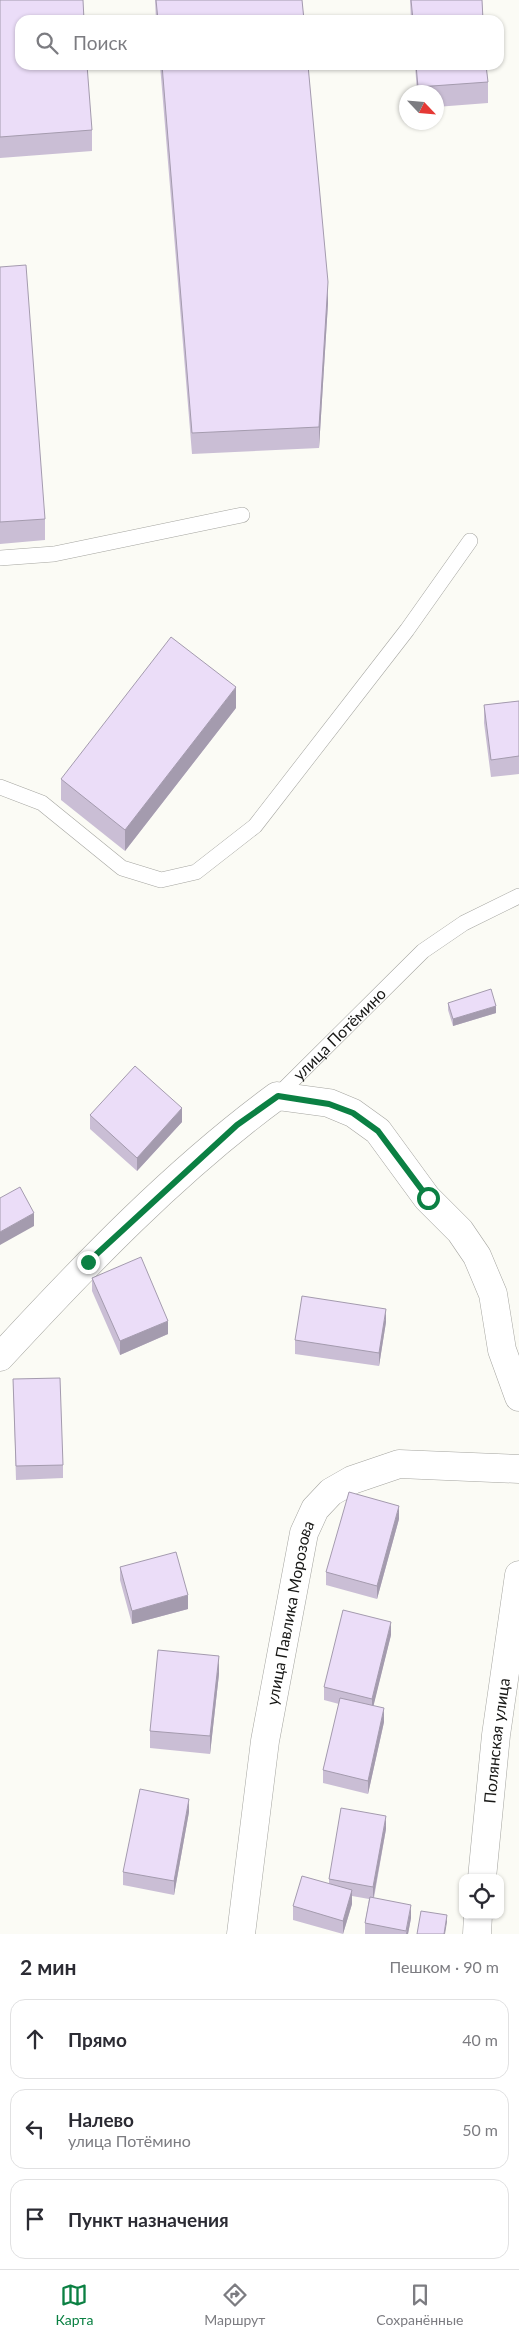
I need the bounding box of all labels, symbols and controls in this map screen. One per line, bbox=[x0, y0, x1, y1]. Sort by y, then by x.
search box bbox=[15, 15, 504, 70]
icon: search bbox=[33, 29, 61, 57]
text: Поиск bbox=[73, 31, 127, 54]
north arrow bbox=[399, 85, 444, 130]
street label: улица Потёмино bbox=[289, 984, 389, 1084]
route start bbox=[417, 1187, 440, 1210]
route end bbox=[77, 1251, 100, 1274]
street label: улица Павлика Морозова bbox=[262, 1517, 318, 1707]
street label: Полянская улица bbox=[479, 1677, 513, 1804]
map controls bbox=[459, 1874, 504, 1919]
button: locate bbox=[459, 1874, 504, 1919]
text: 2 мин bbox=[20, 1954, 77, 1979]
text: Пешком · 90 m bbox=[389, 1957, 499, 1976]
icon: ahead bbox=[21, 2025, 49, 2053]
text: Прямо bbox=[68, 2028, 127, 2051]
text: 40 m bbox=[462, 2030, 498, 2049]
text: Налево bbox=[68, 2108, 134, 2131]
icon: left bbox=[21, 2115, 49, 2143]
text: 50 m bbox=[462, 2120, 498, 2139]
text: улица Потёмино bbox=[68, 2131, 191, 2150]
icon: arrive bbox=[21, 2205, 49, 2233]
text: Пункт назначения bbox=[68, 2208, 229, 2231]
tab: Карта bbox=[55, 2281, 93, 2328]
tab: Маршрут bbox=[204, 2281, 265, 2328]
tab: Сохранённые bbox=[376, 2281, 463, 2328]

